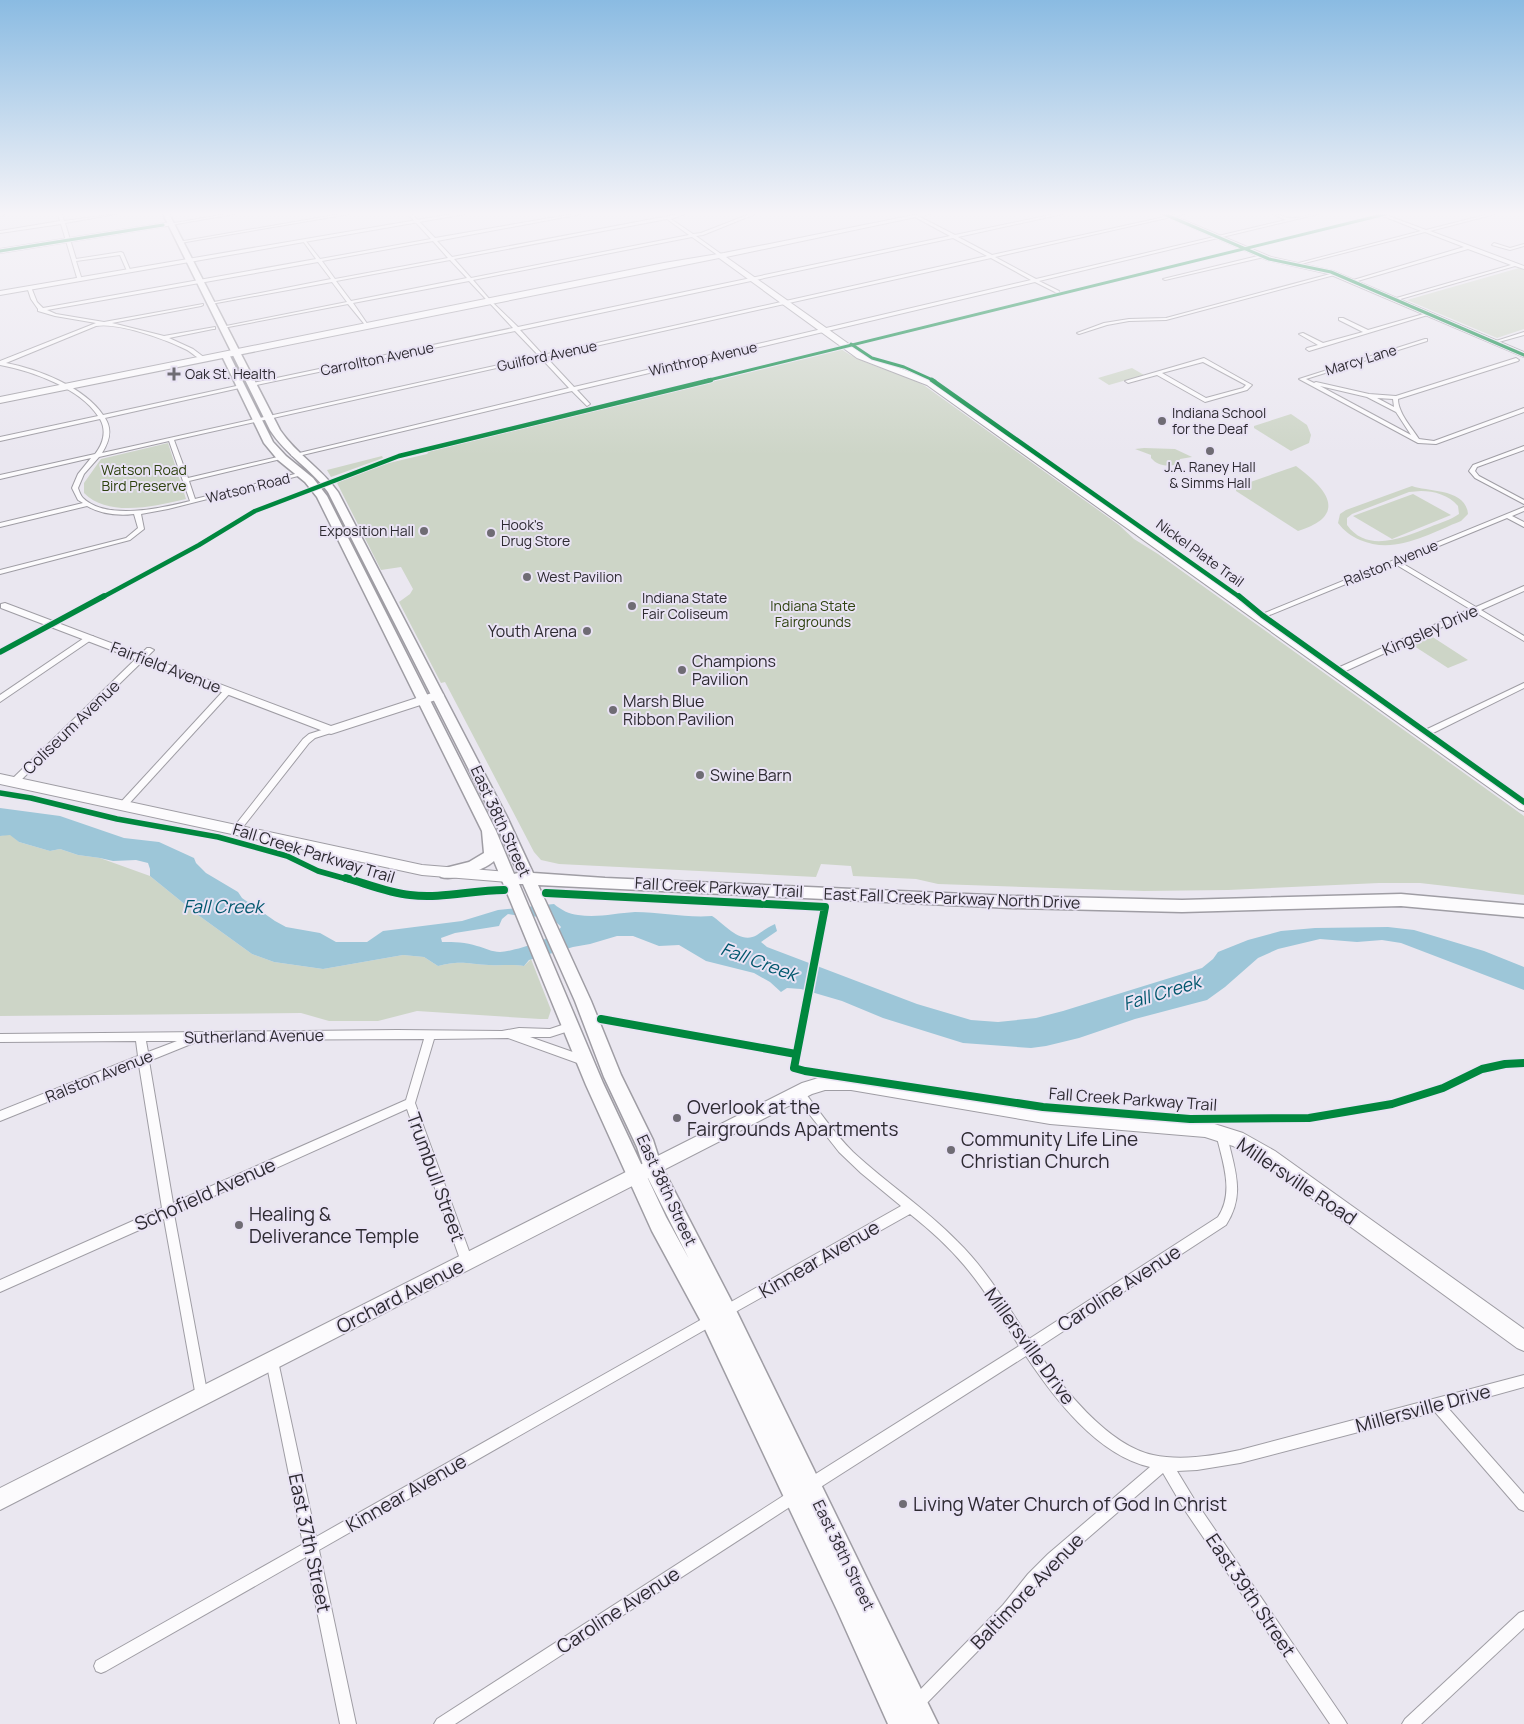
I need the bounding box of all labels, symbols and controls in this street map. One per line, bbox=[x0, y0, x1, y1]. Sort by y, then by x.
street label: Guilford Avenue bbox=[495, 336, 599, 375]
street label: Carrollton Avenue bbox=[319, 337, 435, 380]
street label: Winthrop Avenue bbox=[647, 337, 759, 380]
street label: Marcy Lane bbox=[1323, 340, 1399, 379]
place label: Oak St. Health bbox=[185, 364, 276, 383]
marker: Oak St. Health bbox=[167, 367, 181, 381]
place label: Indiana School for the Deaf bbox=[1172, 403, 1266, 438]
marker: Indiana School for the Deaf bbox=[1156, 415, 1168, 427]
marker: J.A. Raney Hall & Simms Hall bbox=[1204, 445, 1216, 457]
place label: J.A. Raney Hall & Simms Hall bbox=[1164, 457, 1256, 492]
park label: Watson Road Bird Preserve bbox=[101, 460, 187, 495]
street label: Watson Road bbox=[204, 468, 292, 507]
street label: Nickel Plate Trail bbox=[1153, 514, 1248, 591]
place label: Hook's Drug Store bbox=[501, 515, 570, 550]
place label: Exposition Hall bbox=[319, 521, 414, 540]
marker: Exposition Hall bbox=[418, 525, 430, 537]
marker: Hook's Drug Store bbox=[485, 527, 497, 539]
street label: Ralston Avenue bbox=[1341, 535, 1441, 590]
place label: West Pavilion bbox=[537, 567, 622, 586]
marker: West Pavilion bbox=[521, 571, 533, 583]
place label: Indiana State Fair Coliseum bbox=[642, 588, 728, 623]
park label: Indiana State Fairgrounds bbox=[770, 596, 856, 631]
street label: Kingsley Drive bbox=[1379, 599, 1481, 661]
marker: Indiana State Fair Coliseum bbox=[626, 600, 638, 612]
place label: Youth Arena bbox=[488, 620, 577, 642]
marker: Youth Arena bbox=[581, 625, 593, 637]
street label: Fairfield Avenue bbox=[108, 636, 224, 698]
place label: Champions Pavilion bbox=[692, 650, 776, 690]
marker: Champions Pavilion bbox=[676, 664, 688, 676]
street label: Coliseum Avenue bbox=[18, 675, 124, 779]
place label: Marsh Blue Ribbon Pavilion bbox=[623, 690, 734, 730]
marker: Marsh Blue Ribbon Pavilion bbox=[607, 704, 619, 716]
street label: East 38th Street bbox=[466, 762, 536, 880]
place label: Swine Barn bbox=[710, 764, 792, 786]
marker: Swine Barn bbox=[694, 769, 706, 781]
street label: Fall Creek Parkway Trail bbox=[230, 818, 398, 888]
street label: Fall Creek Parkway Trail bbox=[634, 872, 804, 902]
street label: East Fall Creek Parkway North Drive bbox=[823, 883, 1081, 913]
water label: Fall Creek bbox=[183, 894, 266, 918]
water label: Fall Creek bbox=[718, 936, 804, 987]
water label: Fall Creek bbox=[1120, 968, 1206, 1015]
street label: Sutherland Avenue bbox=[184, 1024, 324, 1048]
street label: Ralston Avenue bbox=[42, 1044, 156, 1108]
street label: Fall Creek Parkway Trail bbox=[1048, 1082, 1218, 1116]
place label: Overlook at the Fairgrounds Apartments bbox=[687, 1094, 898, 1142]
street label: Trumbull Street bbox=[401, 1109, 471, 1245]
marker: Overlook at the Fairgrounds Apartments bbox=[671, 1112, 683, 1124]
place label: Community Life Line Christian Church bbox=[961, 1126, 1138, 1174]
street label: East 38th Street bbox=[632, 1131, 702, 1249]
street label: Millersville Road bbox=[1232, 1131, 1362, 1231]
marker: Community Life Line Christian Church bbox=[945, 1144, 957, 1156]
street label: Schofield Avenue bbox=[130, 1151, 280, 1237]
place label: Healing & Deliverance Temple bbox=[249, 1201, 419, 1249]
street label: Kinnear Avenue bbox=[754, 1214, 884, 1304]
marker: Healing & Deliverance Temple bbox=[233, 1219, 245, 1231]
street label: Caroline Avenue bbox=[1052, 1238, 1186, 1338]
street label: Orchard Avenue bbox=[332, 1253, 468, 1339]
street label: Millersville Drive bbox=[979, 1282, 1081, 1410]
street label: Millersville Drive bbox=[1353, 1377, 1493, 1439]
street label: Kinnear Avenue bbox=[341, 1448, 471, 1538]
street label: East 37th Street bbox=[283, 1471, 337, 1615]
place label: Living Water Church of God In Christ bbox=[913, 1491, 1227, 1517]
street label: East 38th Street bbox=[808, 1496, 880, 1614]
marker: Living Water Church of God In Christ bbox=[897, 1498, 909, 1510]
street label: Baltimore Avenue bbox=[965, 1527, 1089, 1655]
street label: East 39th Street bbox=[1200, 1528, 1302, 1662]
street label: Caroline Avenue bbox=[551, 1560, 685, 1660]

